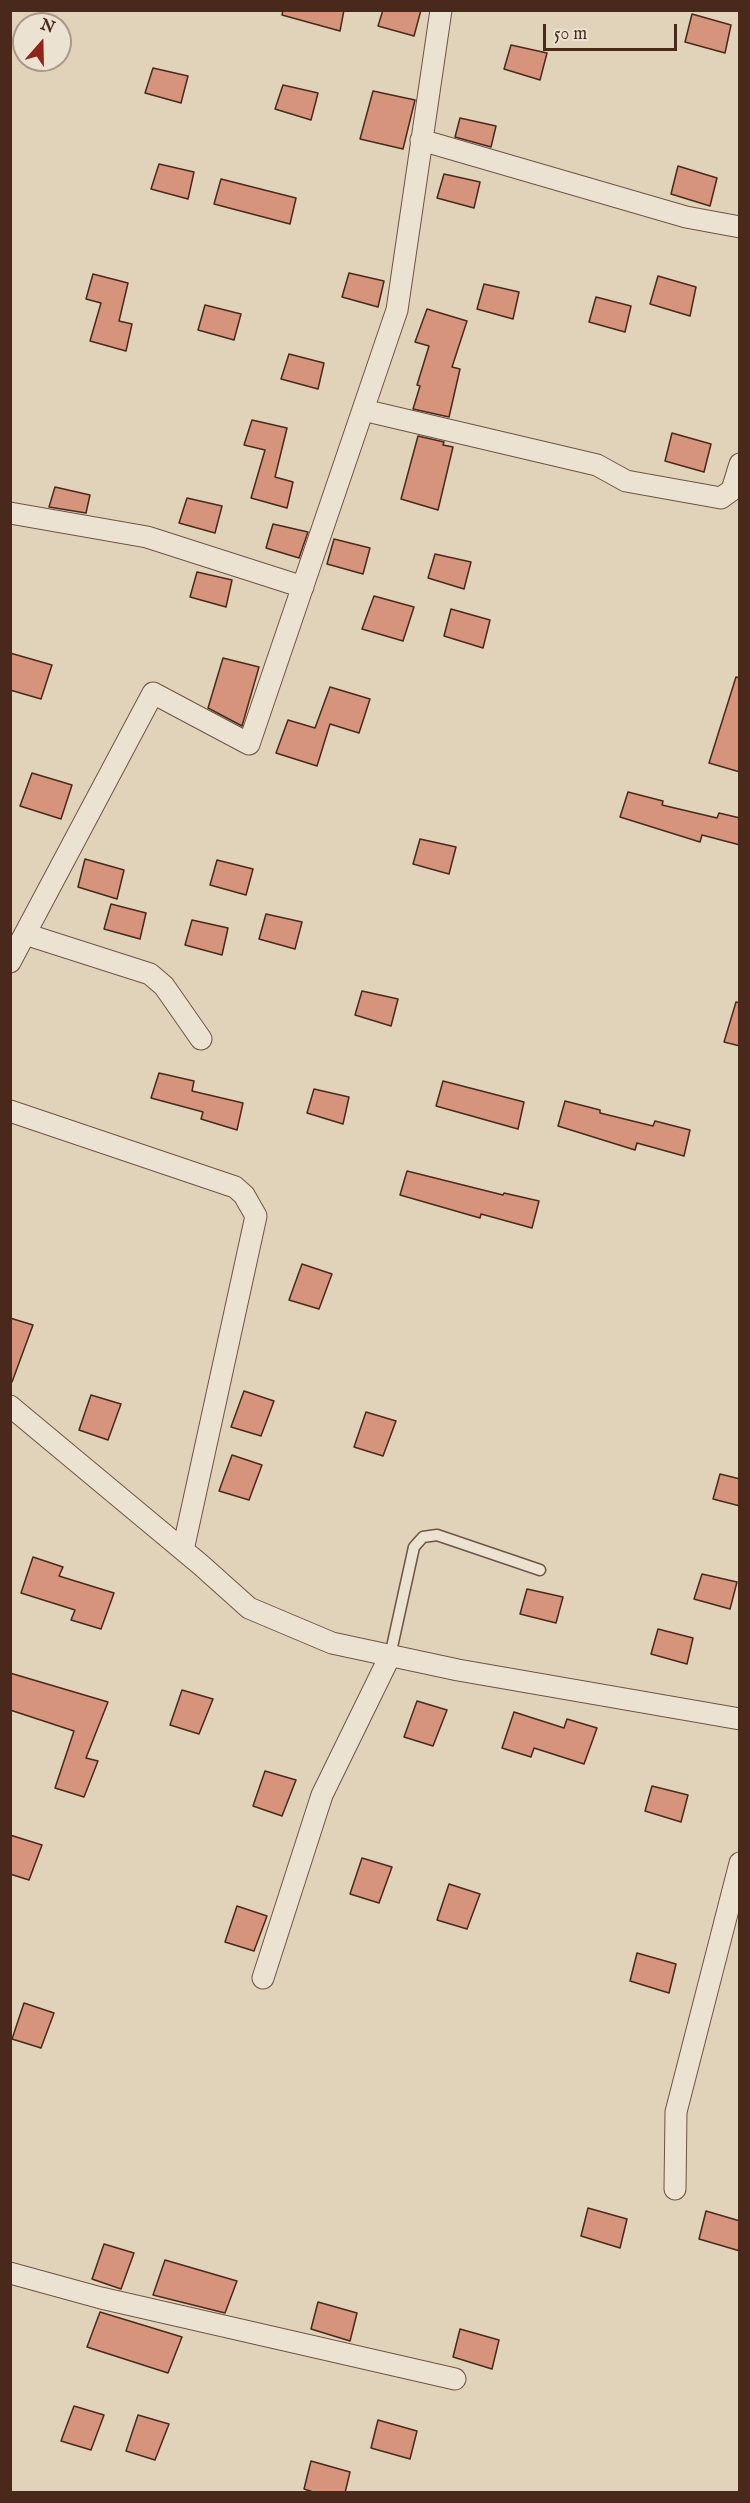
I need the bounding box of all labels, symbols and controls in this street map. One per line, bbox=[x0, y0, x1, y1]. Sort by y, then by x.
north arrow bbox=[12, 12, 72, 72]
scale bar bbox=[546, 12, 680, 50]
text: N bbox=[38, 15, 57, 39]
text: 50 m bbox=[554, 23, 587, 46]

